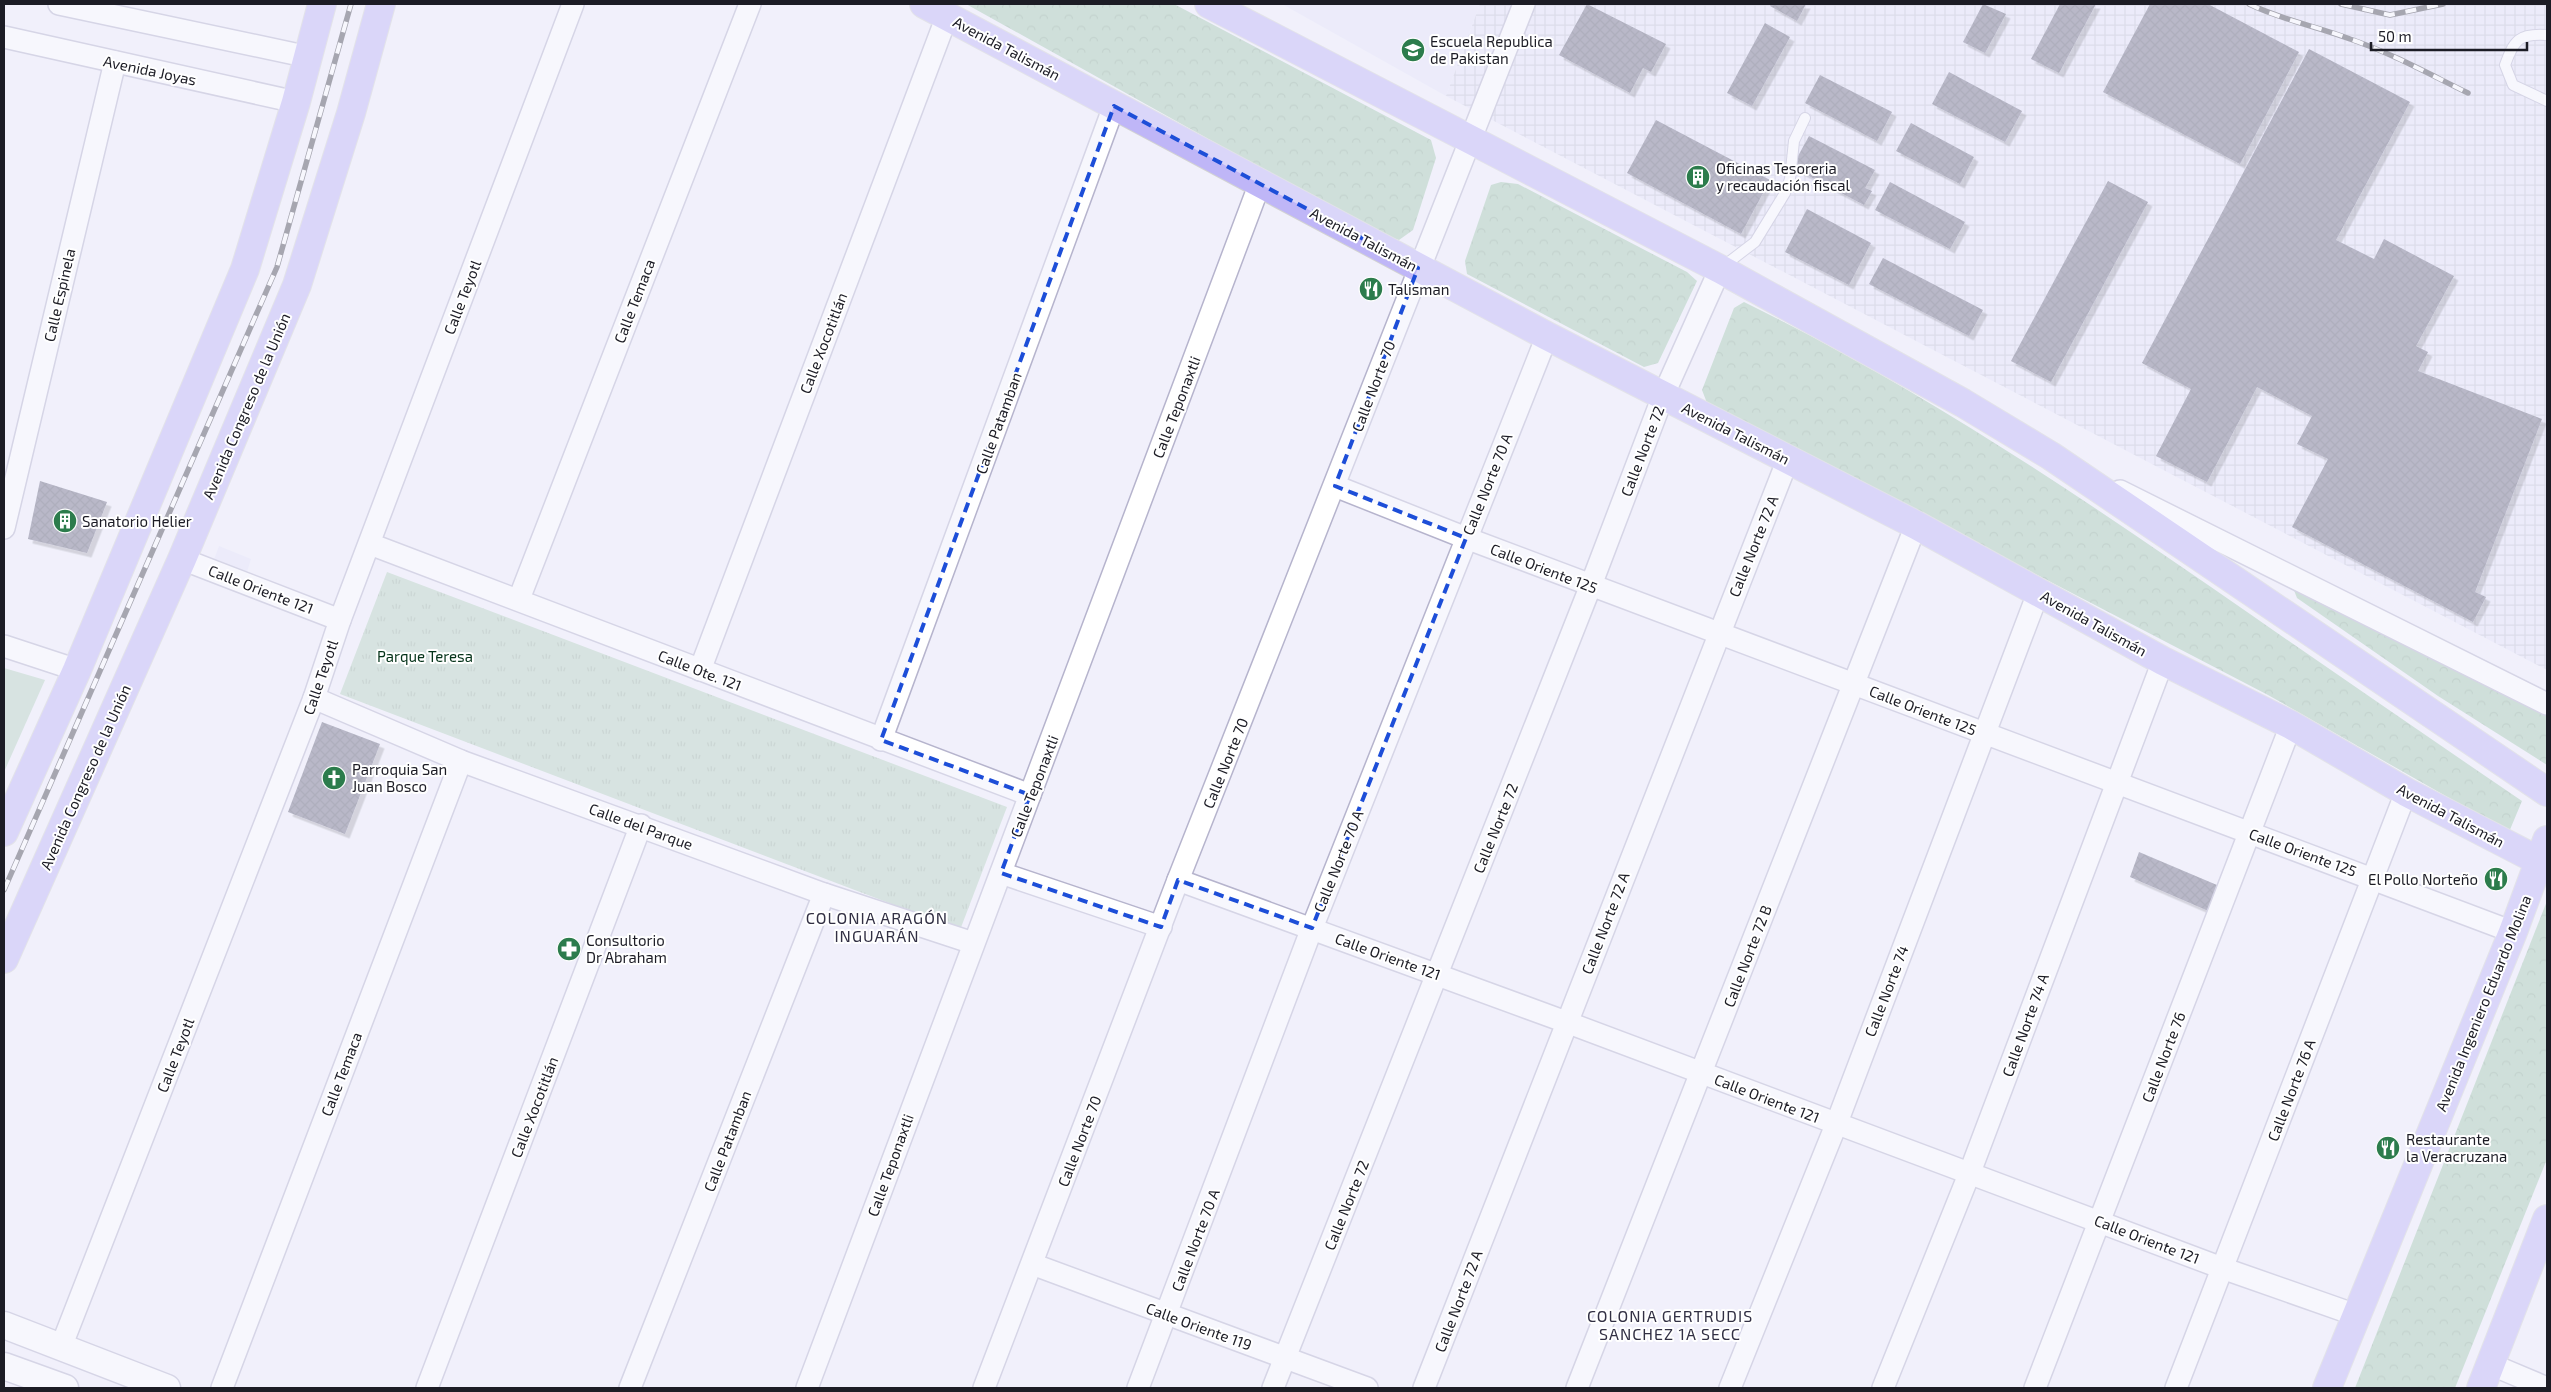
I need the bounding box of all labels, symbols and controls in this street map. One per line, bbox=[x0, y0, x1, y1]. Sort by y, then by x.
street label: Avenida Talismán bbox=[950, 12, 1064, 84]
scale bar bbox=[2371, 20, 2527, 52]
text: 50 m bbox=[2378, 27, 2412, 45]
place label: Escuela Republica de Pakistan bbox=[1430, 32, 1553, 67]
school or university icon: Escuela Republica de Pakistan bbox=[1400, 37, 1426, 63]
street label: Avenida Joyas bbox=[102, 51, 198, 89]
place label: Oficinas Tesoreria y recaudación fiscal bbox=[1716, 159, 1850, 194]
building icon: Oficinas Tesoreria y recaudación fiscal bbox=[1685, 164, 1711, 190]
street label: Avenida Talismán bbox=[1307, 203, 1421, 275]
street label: Calle Espinela bbox=[40, 247, 78, 343]
street label: Calle Temaca bbox=[610, 256, 658, 346]
street label: Calle Teyotl bbox=[440, 257, 485, 337]
restaurant icon: Talisman bbox=[1358, 276, 1384, 302]
place label: Talisman bbox=[1388, 280, 1449, 298]
street label: Calle Xocotitlán bbox=[795, 290, 851, 396]
street label: Avenida Congreso de la Unión bbox=[198, 310, 294, 502]
street label: Calle Norte 70 bbox=[1347, 338, 1399, 434]
street label: Calle Teponaxtli bbox=[1148, 353, 1204, 461]
street label: Calle Patamban bbox=[971, 370, 1025, 476]
street label: Avenida Talismán bbox=[1679, 398, 1793, 468]
street label: Calle Norte 72 bbox=[1616, 403, 1668, 499]
street label: Calle Norte 70 A bbox=[1458, 430, 1516, 538]
street label: Calle Norte 72 A bbox=[1724, 492, 1782, 599]
building icon: Sanatorio Helier bbox=[52, 508, 78, 534]
place label: Sanatorio Helier bbox=[82, 512, 192, 530]
street label: Calle Oriente 125 bbox=[1488, 539, 1600, 597]
street label: Calle Oriente 121 bbox=[206, 561, 316, 617]
street label: Avenida Talismán bbox=[2038, 586, 2150, 660]
street label: Calle Teyotl bbox=[299, 637, 341, 717]
street label: Calle Ote. 121 bbox=[656, 646, 744, 694]
park label: Parque Teresa bbox=[377, 647, 473, 665]
street label: Calle Oriente 125 bbox=[1867, 681, 1979, 739]
street label: Avenida Congreso de la Unión bbox=[36, 682, 134, 872]
street label: Calle Norte 70 bbox=[1199, 715, 1251, 811]
street label: Calle Teponaxtli bbox=[1006, 732, 1062, 840]
place label: Parroquia San Juan Bosco bbox=[352, 760, 447, 795]
church icon: Parroquia San Juan Bosco bbox=[321, 765, 347, 791]
street label: Avenida Talismán bbox=[2394, 779, 2508, 851]
street label: Calle Norte 72 bbox=[1469, 780, 1521, 876]
street label: Calle del Parque bbox=[587, 799, 695, 853]
street label: Calle Norte 70 A bbox=[1309, 807, 1367, 915]
street label: Calle Oriente 125 bbox=[2247, 824, 2359, 880]
restaurant icon: El Pollo Norteño bbox=[2483, 866, 2509, 892]
street label: Calle Norte 72 A bbox=[1577, 869, 1633, 977]
place label: El Pollo Norteño bbox=[2368, 870, 2478, 888]
street label: Avenida Ingeniero Eduardo Molina bbox=[2431, 892, 2535, 1114]
street label: Calle Norte 72 B bbox=[1719, 902, 1775, 1010]
district label: COLONIA ARAGÓN INGUARÁN bbox=[806, 908, 948, 945]
street label: Calle Oriente 121 bbox=[1333, 929, 1443, 983]
place label: Consultorio Dr Abraham bbox=[586, 931, 667, 966]
pharmacy icon: Consultorio Dr Abraham bbox=[556, 936, 582, 962]
street label: Calle Norte 74 bbox=[1860, 943, 1912, 1039]
street label: Calle Norte 74 A bbox=[1998, 970, 2052, 1079]
street label: Calle Norte 76 bbox=[2137, 1009, 2189, 1105]
street label: Calle Teyotl bbox=[153, 1015, 198, 1095]
street label: Calle Temaca bbox=[317, 1029, 365, 1119]
street label: Calle Norte 76 A bbox=[2263, 1036, 2319, 1144]
street label: Calle Xocotitlán bbox=[506, 1054, 562, 1160]
street label: Calle Oriente 121 bbox=[1712, 1070, 1822, 1126]
street label: Calle Patamban bbox=[699, 1088, 755, 1194]
street label: Calle Norte 70 bbox=[1053, 1093, 1105, 1189]
street label: Calle Teponaxtli bbox=[863, 1111, 917, 1219]
place label: Restaurante la Veracruzana bbox=[2406, 1130, 2507, 1165]
restaurant icon: Restaurante la Veracruzana bbox=[2375, 1135, 2401, 1161]
street label: Calle Norte 72 bbox=[1320, 1157, 1372, 1253]
street label: Calle Norte 70 A bbox=[1167, 1186, 1223, 1294]
street label: Calle Oriente 121 bbox=[2092, 1211, 2202, 1267]
street label: Calle Norte 72 A bbox=[1430, 1247, 1486, 1355]
street label: Calle Oriente 119 bbox=[1144, 1299, 1254, 1353]
district label: COLONIA GERTRUDIS SANCHEZ 1A SECC bbox=[1587, 1306, 1753, 1343]

